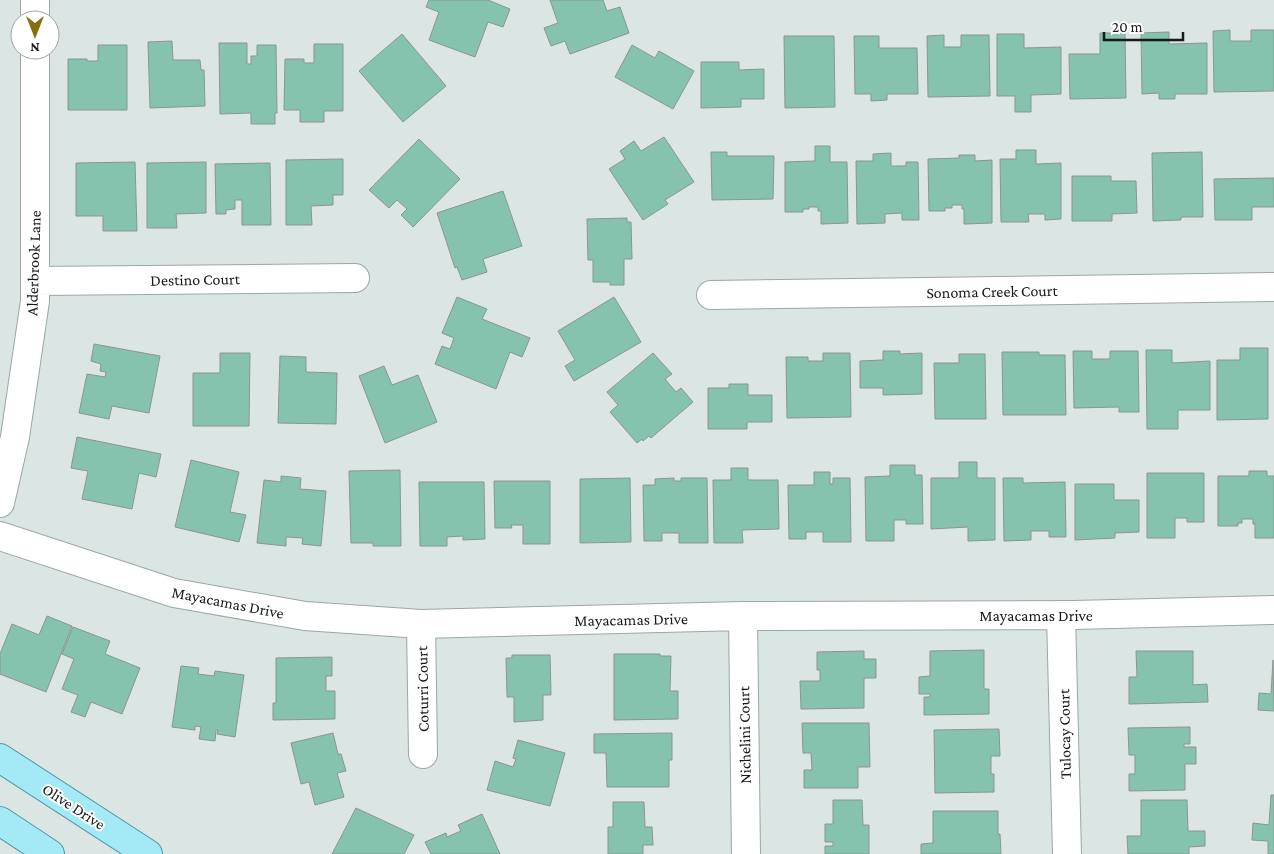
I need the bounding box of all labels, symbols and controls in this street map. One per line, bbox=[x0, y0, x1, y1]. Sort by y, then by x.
north arrow bbox=[10, 10, 60, 60]
scale bar bbox=[1104, 10, 1183, 42]
text: 20 m bbox=[1112, 19, 1143, 35]
text: N bbox=[30, 40, 40, 56]
street label: Alderbrook Lane bbox=[23, 210, 44, 316]
street label: Destino Court bbox=[150, 270, 241, 289]
street label: Sonoma Creek Court bbox=[926, 282, 1059, 301]
street label: Mayacamas Drive bbox=[170, 583, 285, 623]
street label: Mayacamas Drive bbox=[979, 607, 1093, 625]
street label: Mayacamas Drive bbox=[574, 610, 688, 630]
street label: Coturri Court bbox=[413, 645, 432, 732]
street label: Nichelini Court bbox=[735, 685, 754, 784]
street label: Tulocay Court bbox=[1055, 688, 1075, 779]
street label: Olive Drive bbox=[39, 780, 108, 833]

